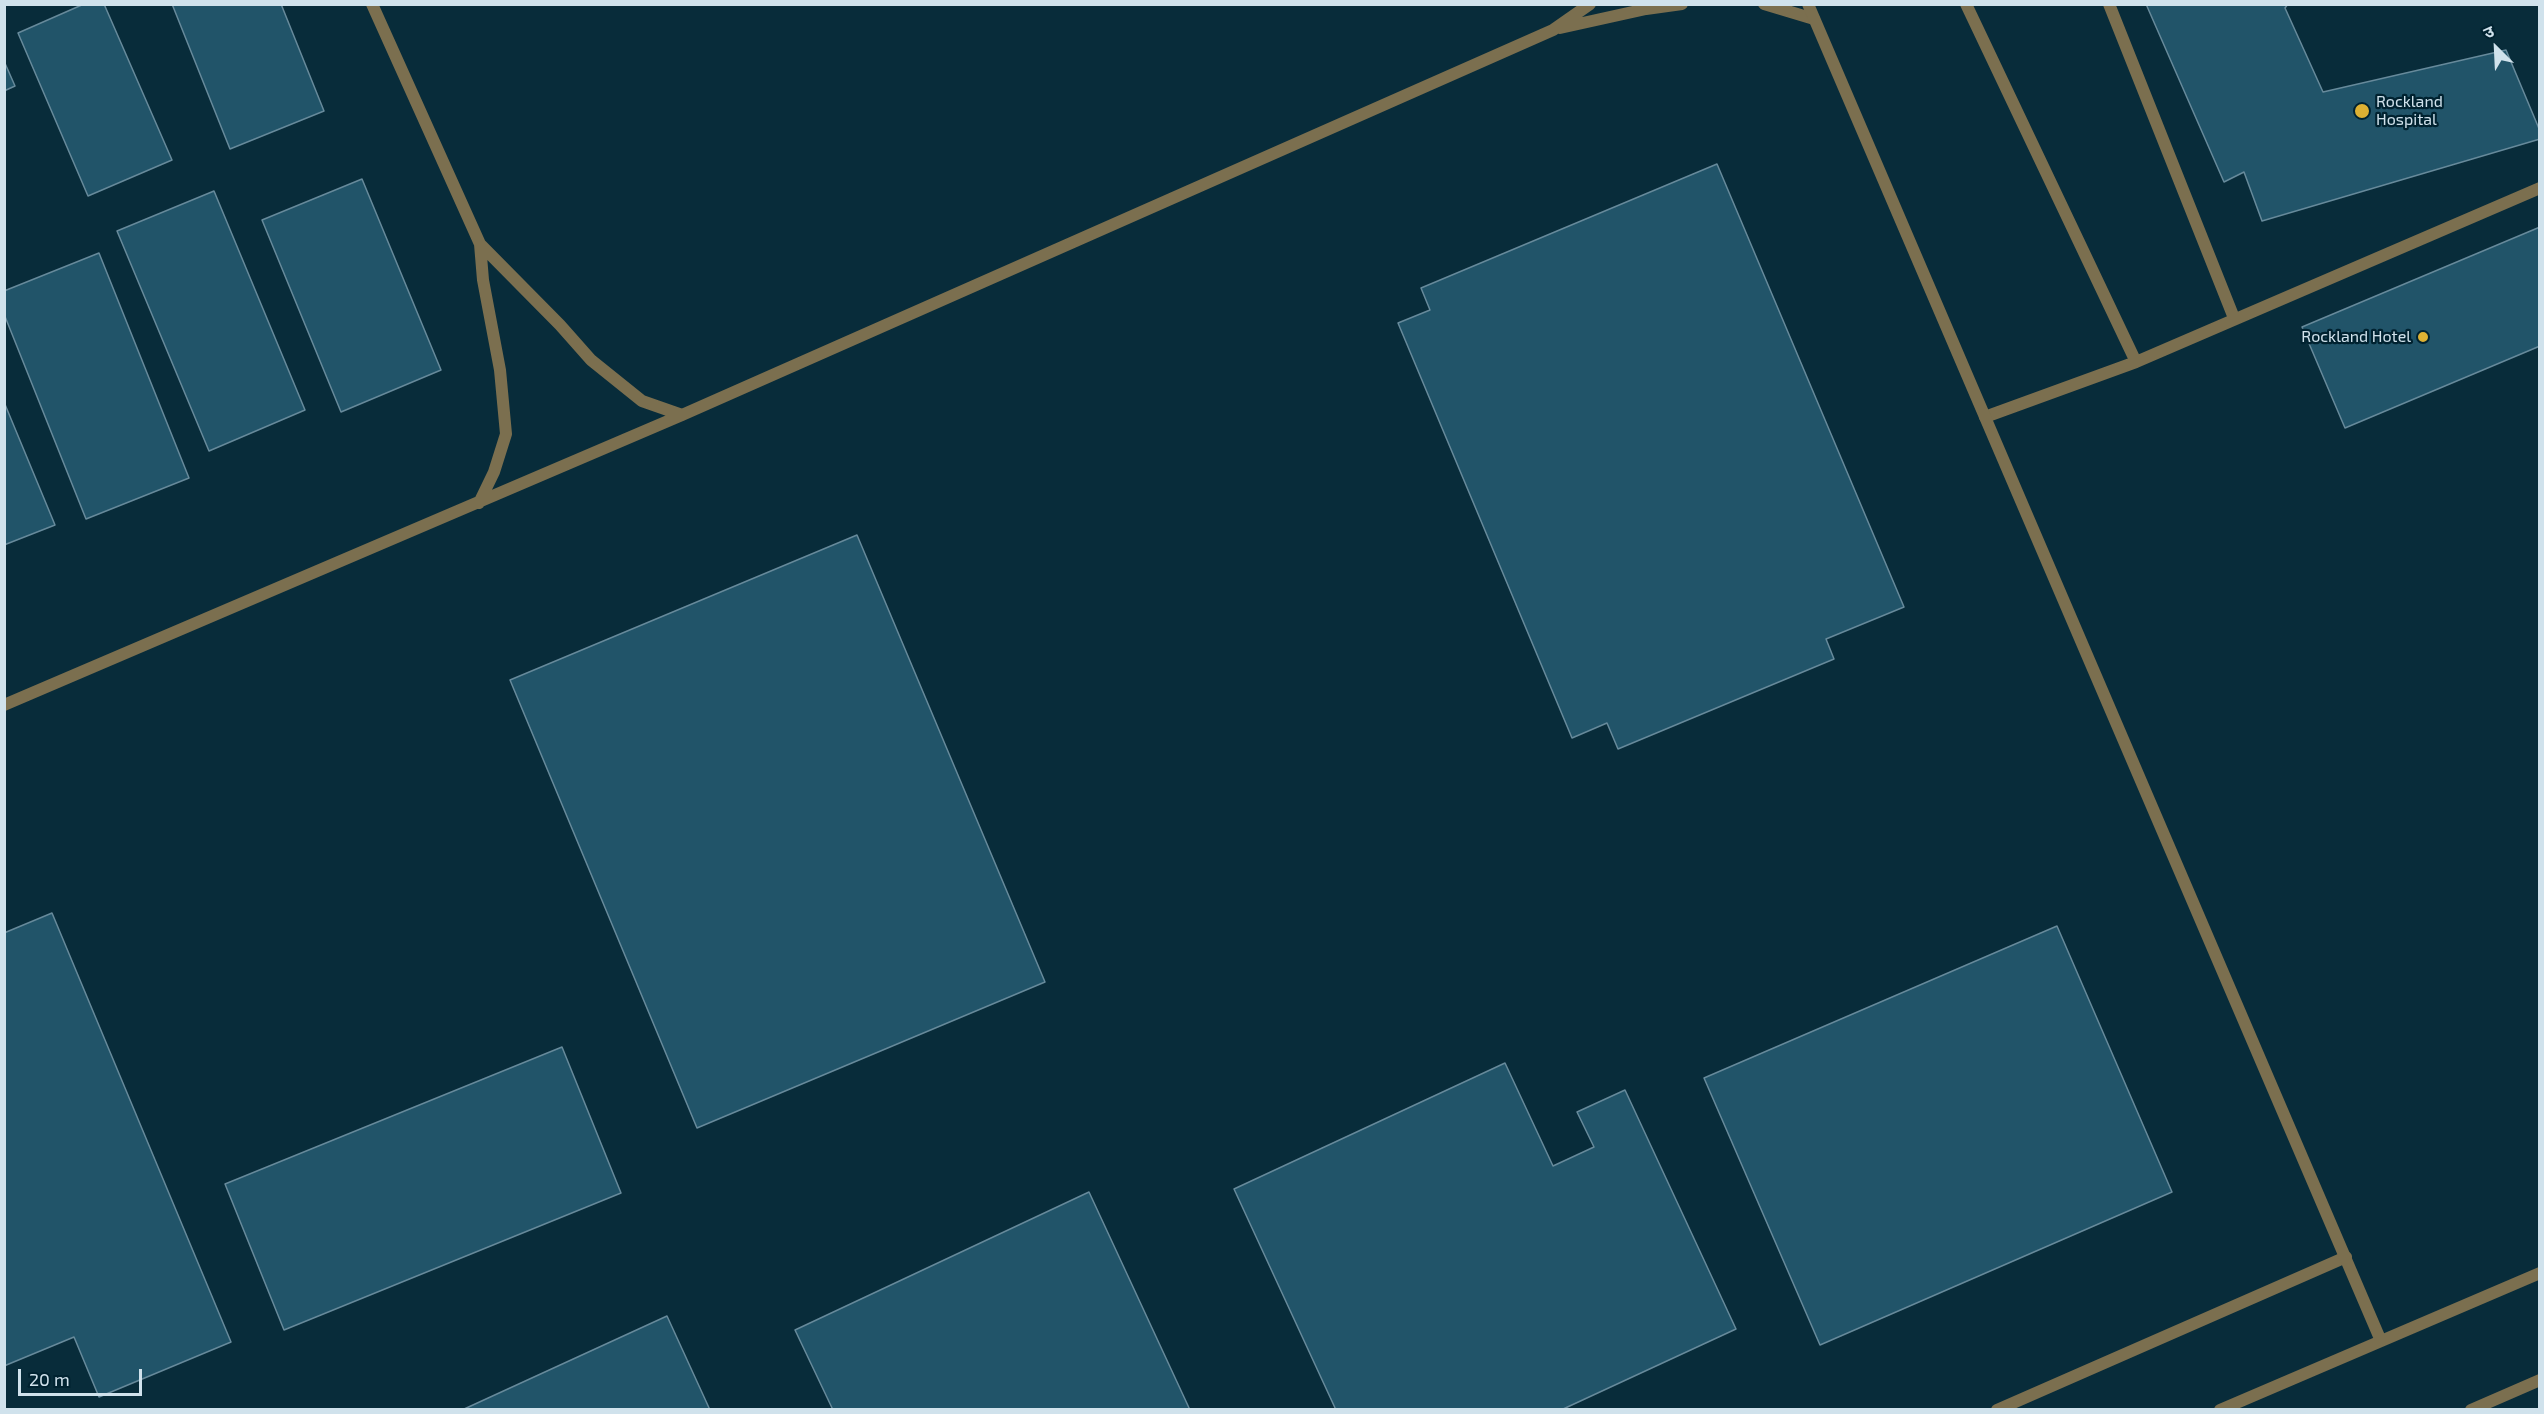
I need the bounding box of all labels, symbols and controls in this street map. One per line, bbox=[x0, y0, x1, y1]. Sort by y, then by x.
north arrow bbox=[2466, 18, 2526, 78]
text: उ bbox=[2480, 21, 2497, 42]
place label: Rockland Hospital bbox=[2376, 92, 2443, 130]
marker: Rockland Hospital bbox=[2353, 102, 2371, 120]
place label: Rockland Hotel bbox=[2301, 327, 2411, 347]
marker: Rockland Hotel bbox=[2416, 330, 2430, 344]
scale bar bbox=[21, 1357, 146, 1395]
text: 20 m bbox=[29, 1368, 70, 1390]

